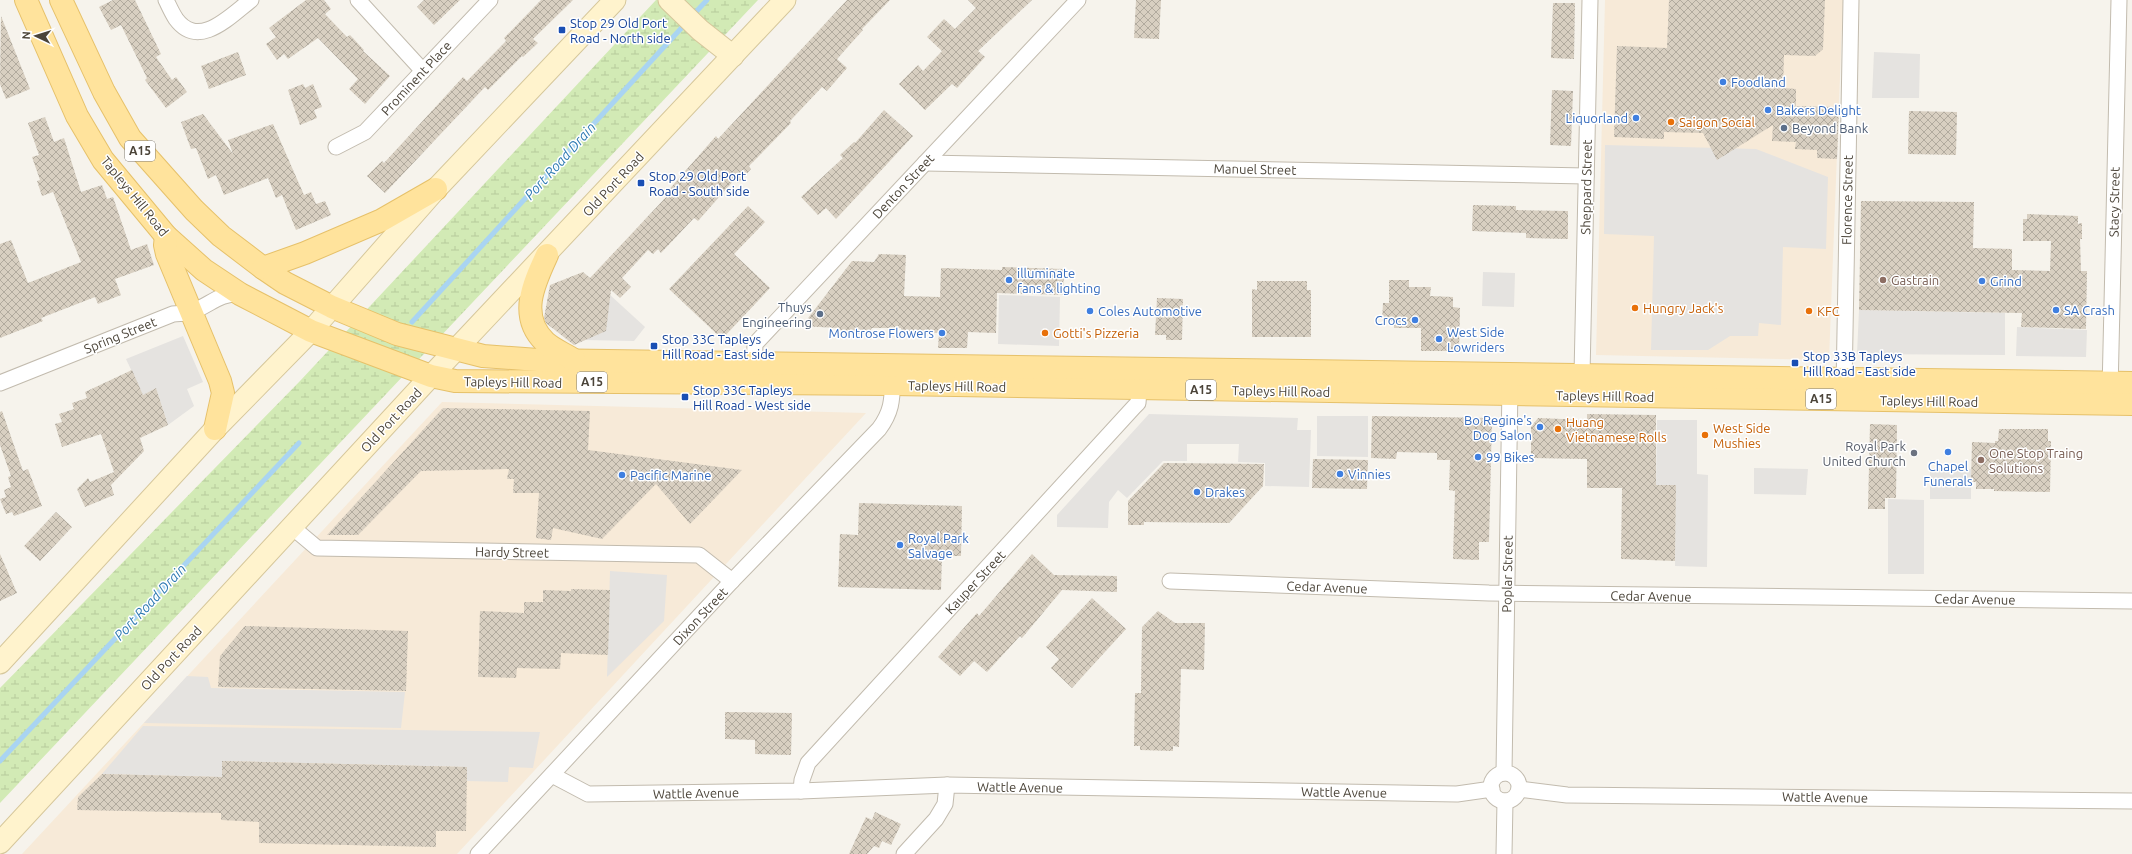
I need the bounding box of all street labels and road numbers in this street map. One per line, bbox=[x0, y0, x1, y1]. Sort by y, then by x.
street label: Prominent Place bbox=[378, 38, 454, 118]
street label: Sheppard Street bbox=[1578, 139, 1594, 235]
road number: A15 bbox=[125, 141, 155, 161]
street label: Old Port Road bbox=[580, 149, 646, 219]
street label: Denton Street bbox=[870, 151, 936, 221]
street label: Tapleys Hill Road bbox=[99, 153, 171, 239]
street label: Florence Street bbox=[1839, 155, 1855, 245]
street label: Manuel Street bbox=[1214, 161, 1296, 177]
street label: Stacy Street bbox=[2106, 167, 2122, 237]
street label: Spring Street bbox=[82, 314, 158, 356]
road number: A15 bbox=[577, 372, 607, 392]
street label: Tapleys Hill Road bbox=[464, 374, 562, 390]
street label: Tapleys Hill Road bbox=[908, 378, 1006, 394]
road number: A15 bbox=[1186, 380, 1216, 400]
street label: Tapleys Hill Road bbox=[1232, 383, 1330, 399]
street label: Old Port Road bbox=[358, 385, 424, 455]
street label: Tapleys Hill Road bbox=[1556, 388, 1654, 404]
road number: A15 bbox=[1806, 389, 1836, 409]
street label: Tapleys Hill Road bbox=[1880, 393, 1978, 409]
street label: Poplar Street bbox=[1499, 535, 1515, 613]
street label: Hardy Street bbox=[475, 544, 549, 560]
street label: Kauper Street bbox=[942, 548, 1008, 616]
street label: Cedar Avenue bbox=[1286, 579, 1368, 595]
street label: Dixon Street bbox=[670, 585, 730, 647]
street label: Cedar Avenue bbox=[1610, 588, 1692, 604]
street label: Cedar Avenue bbox=[1934, 591, 2016, 607]
street label: Old Port Road bbox=[138, 623, 204, 693]
street label: Wattle Avenue bbox=[977, 779, 1063, 795]
street label: Wattle Avenue bbox=[1301, 784, 1387, 800]
street label: Wattle Avenue bbox=[653, 785, 739, 801]
street label: Wattle Avenue bbox=[1782, 789, 1868, 805]

